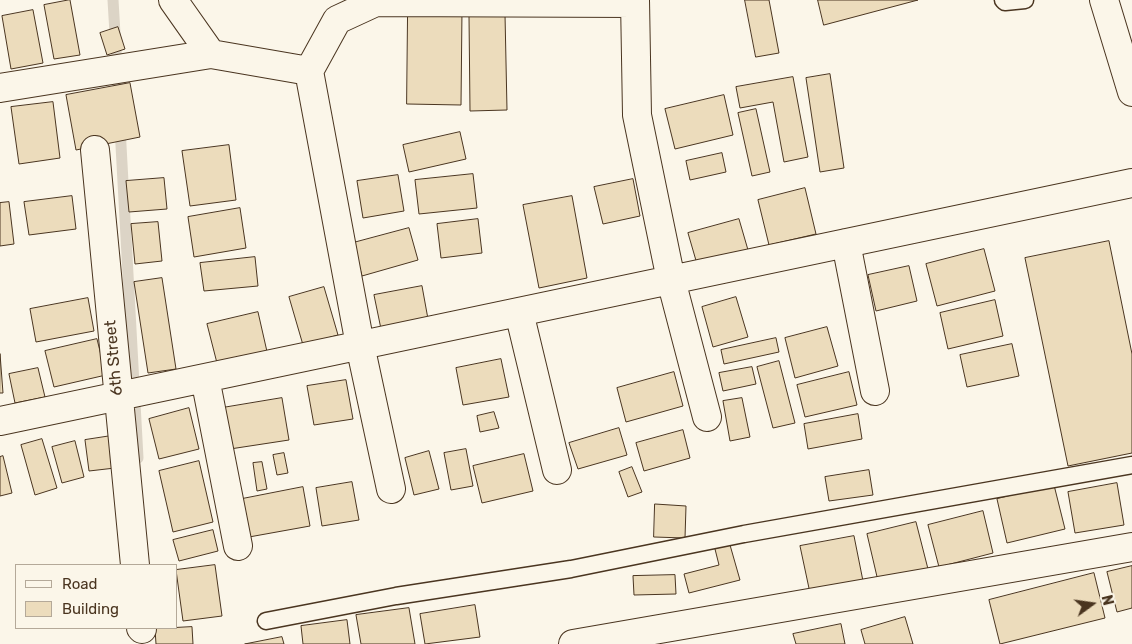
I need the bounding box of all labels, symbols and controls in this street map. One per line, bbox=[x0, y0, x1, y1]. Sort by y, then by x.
street label: 6th Street bbox=[101, 319, 127, 397]
legend bbox=[15, 564, 178, 629]
text: Road bbox=[62, 575, 98, 593]
north arrow bbox=[1067, 579, 1117, 629]
text: N bbox=[1098, 593, 1117, 607]
text: Building bbox=[62, 600, 119, 618]

